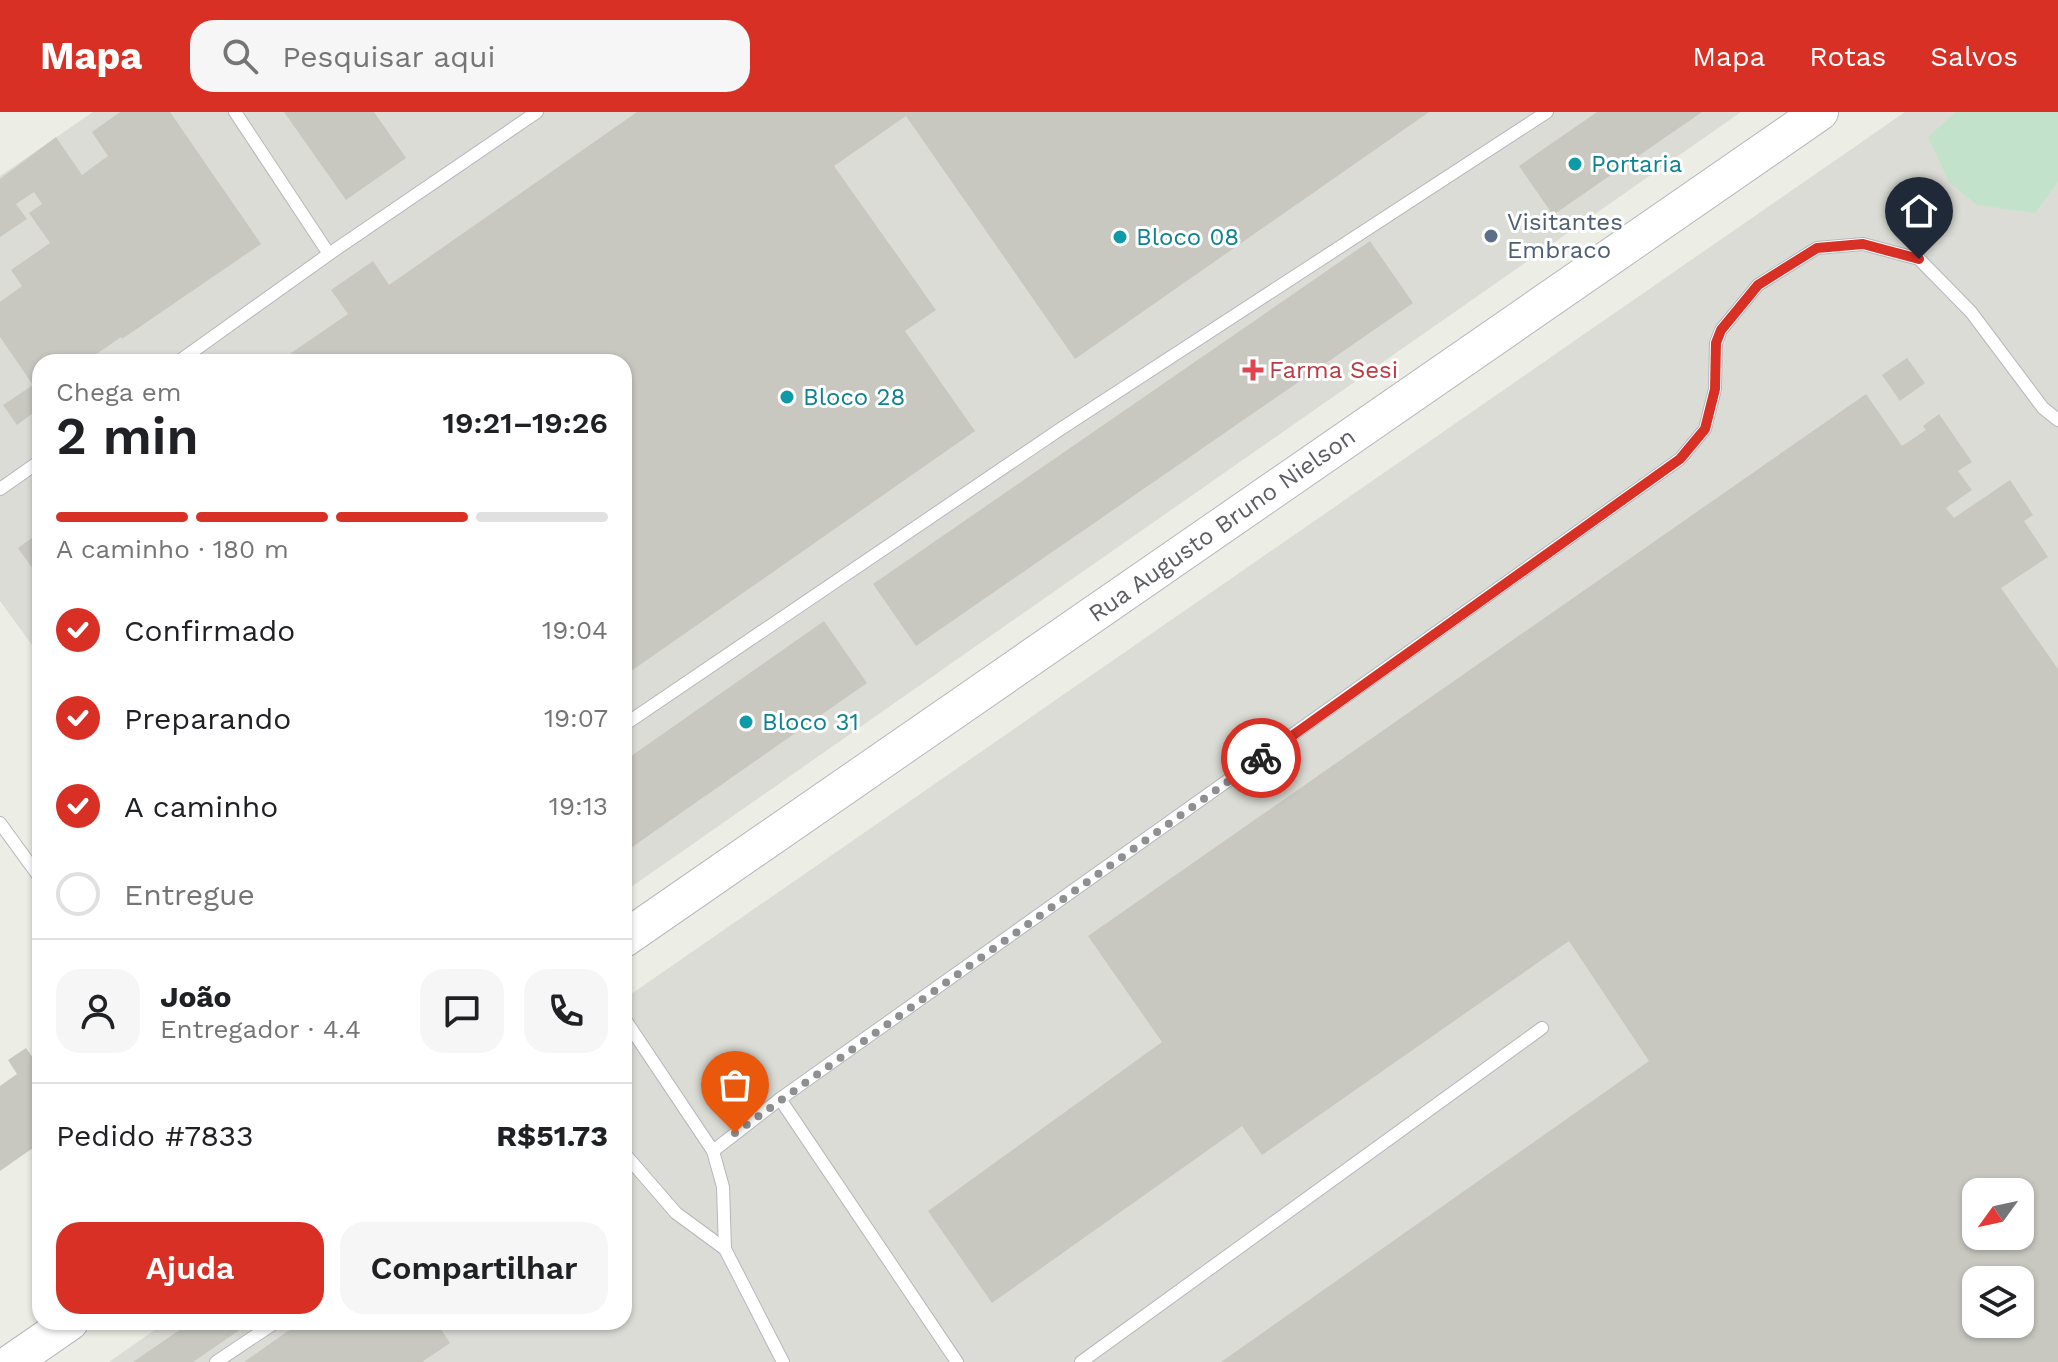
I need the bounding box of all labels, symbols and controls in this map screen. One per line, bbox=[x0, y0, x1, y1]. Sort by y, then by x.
search box bbox=[190, 20, 750, 92]
text: Mapa bbox=[40, 34, 142, 78]
icon: search bbox=[218, 34, 262, 78]
text: Pesquisar aqui bbox=[282, 39, 495, 74]
text: Mapa bbox=[1692, 40, 1765, 73]
text: Rotas bbox=[1809, 40, 1886, 73]
text: Salvos bbox=[1930, 40, 2018, 73]
place label: Portaria bbox=[1591, 150, 1682, 178]
marker: Portaria bbox=[1566, 155, 1584, 173]
pin bbox=[1885, 177, 1953, 259]
icon: home bbox=[1897, 189, 1941, 233]
place label: Visitantes Embraco bbox=[1507, 208, 1623, 264]
place label: Bloco 08 bbox=[1136, 223, 1239, 251]
marker: Visitantes Embraco bbox=[1482, 227, 1500, 245]
marker: Bloco 08 bbox=[1111, 228, 1129, 246]
place label: Farma Sesi bbox=[1269, 356, 1398, 384]
marker: Farma Sesi bbox=[1244, 361, 1262, 379]
text: Chega em bbox=[56, 377, 182, 407]
place label: Bloco 28 bbox=[803, 383, 905, 411]
marker: Bloco 28 bbox=[778, 388, 796, 406]
text: 19:21–19:26 bbox=[442, 405, 608, 440]
text: 2 min bbox=[56, 406, 199, 467]
street label: Rua Augusto Bruno Nielson bbox=[1083, 422, 1361, 628]
text: A caminho · 180 m bbox=[56, 534, 289, 564]
icon: check bbox=[56, 608, 100, 652]
text: Confirmado bbox=[124, 613, 295, 648]
text: 19:04 bbox=[542, 615, 608, 645]
icon: check bbox=[56, 696, 100, 740]
text: Preparando bbox=[124, 701, 291, 736]
text: 19:07 bbox=[544, 703, 608, 733]
place label: Bloco 31 bbox=[762, 708, 859, 736]
marker: Bloco 31 bbox=[737, 713, 755, 731]
courier bbox=[1221, 718, 1301, 798]
icon: bike bbox=[1239, 736, 1283, 780]
icon: check bbox=[56, 784, 100, 828]
text: A caminho bbox=[124, 789, 278, 824]
text: 19:13 bbox=[549, 791, 608, 821]
text: Entregue bbox=[124, 877, 255, 912]
button: person bbox=[56, 969, 140, 1053]
button: chat bbox=[420, 969, 504, 1053]
button: phone bbox=[524, 969, 608, 1053]
text: João bbox=[160, 979, 232, 1014]
text: Entregador · 4.4 bbox=[160, 1014, 361, 1044]
pin bbox=[701, 1051, 769, 1133]
icon: bag bbox=[713, 1063, 757, 1107]
text: Pedido #7833 bbox=[56, 1118, 253, 1153]
text: R$51.73 bbox=[496, 1118, 608, 1153]
north arrow bbox=[1962, 1178, 2034, 1250]
map controls bbox=[1962, 1178, 2034, 1338]
button: Ajuda bbox=[56, 1222, 324, 1314]
button: Compartilhar bbox=[340, 1222, 608, 1314]
button: layers bbox=[1962, 1266, 2034, 1338]

